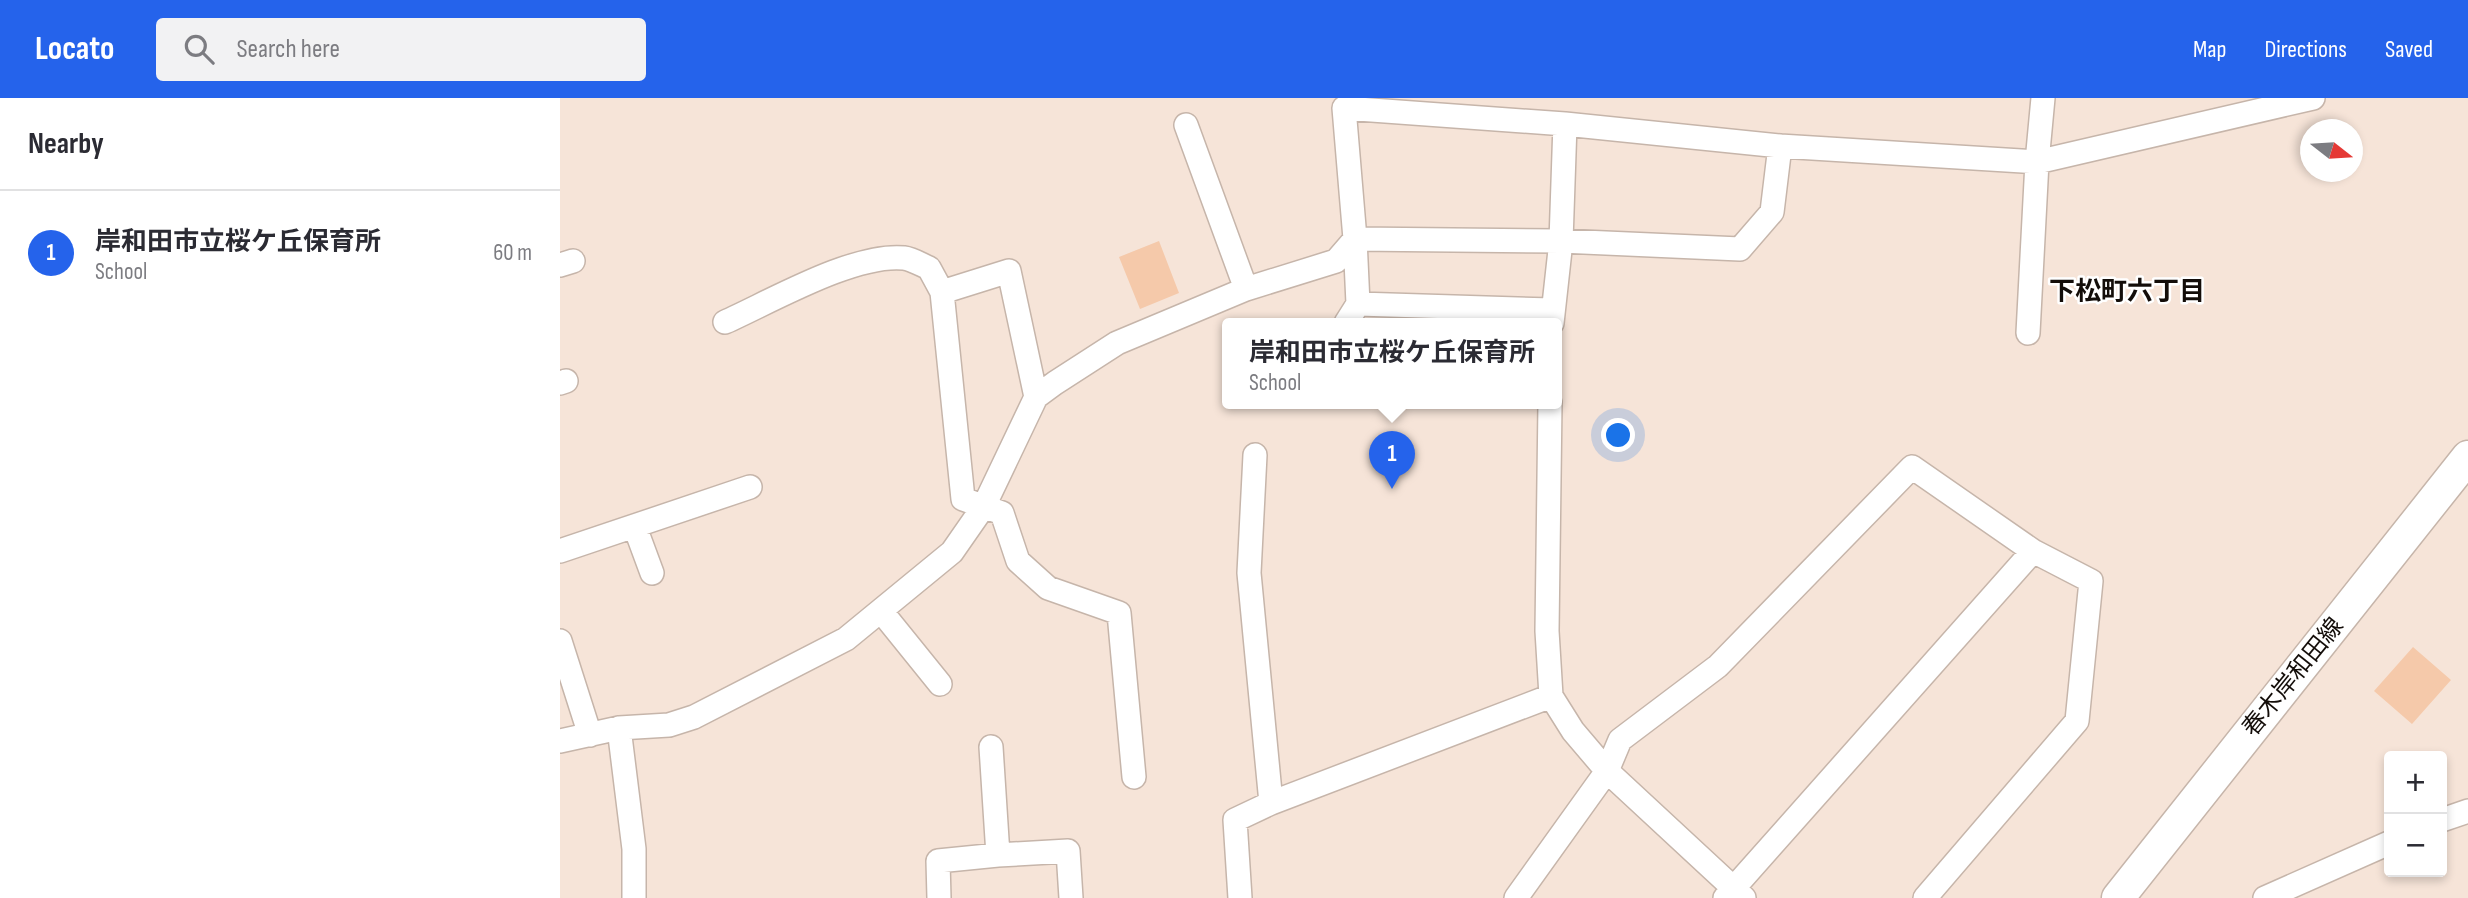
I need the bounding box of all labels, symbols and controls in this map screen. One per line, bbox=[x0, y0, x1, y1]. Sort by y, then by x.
search box bbox=[156, 18, 646, 81]
text: Locato bbox=[35, 29, 114, 69]
icon: search bbox=[180, 30, 218, 68]
text: Search here bbox=[236, 34, 340, 65]
text: Map bbox=[2193, 35, 2226, 64]
text: Directions bbox=[2264, 35, 2347, 64]
text: Saved bbox=[2385, 35, 2433, 64]
north arrow bbox=[2300, 119, 2363, 182]
text: Nearby bbox=[28, 126, 104, 162]
text: 岸和田市立桜ケ丘保育所 bbox=[95, 227, 381, 258]
text: 1 bbox=[46, 239, 56, 267]
text: 60 m bbox=[493, 239, 532, 267]
text: School bbox=[95, 258, 147, 286]
district label: 下松町六丁目 bbox=[2049, 277, 2205, 308]
popup bbox=[1222, 318, 1562, 409]
text: 岸和田市立桜ケ丘保育所 bbox=[1249, 338, 1535, 369]
text: School bbox=[1249, 369, 1301, 397]
your location bbox=[1601, 418, 1635, 452]
pin: 1 bbox=[1369, 431, 1415, 489]
street label: 春木岸和田線 bbox=[2236, 612, 2350, 742]
map controls bbox=[2384, 751, 2447, 877]
button: + bbox=[2384, 751, 2447, 814]
button: − bbox=[2384, 814, 2447, 877]

